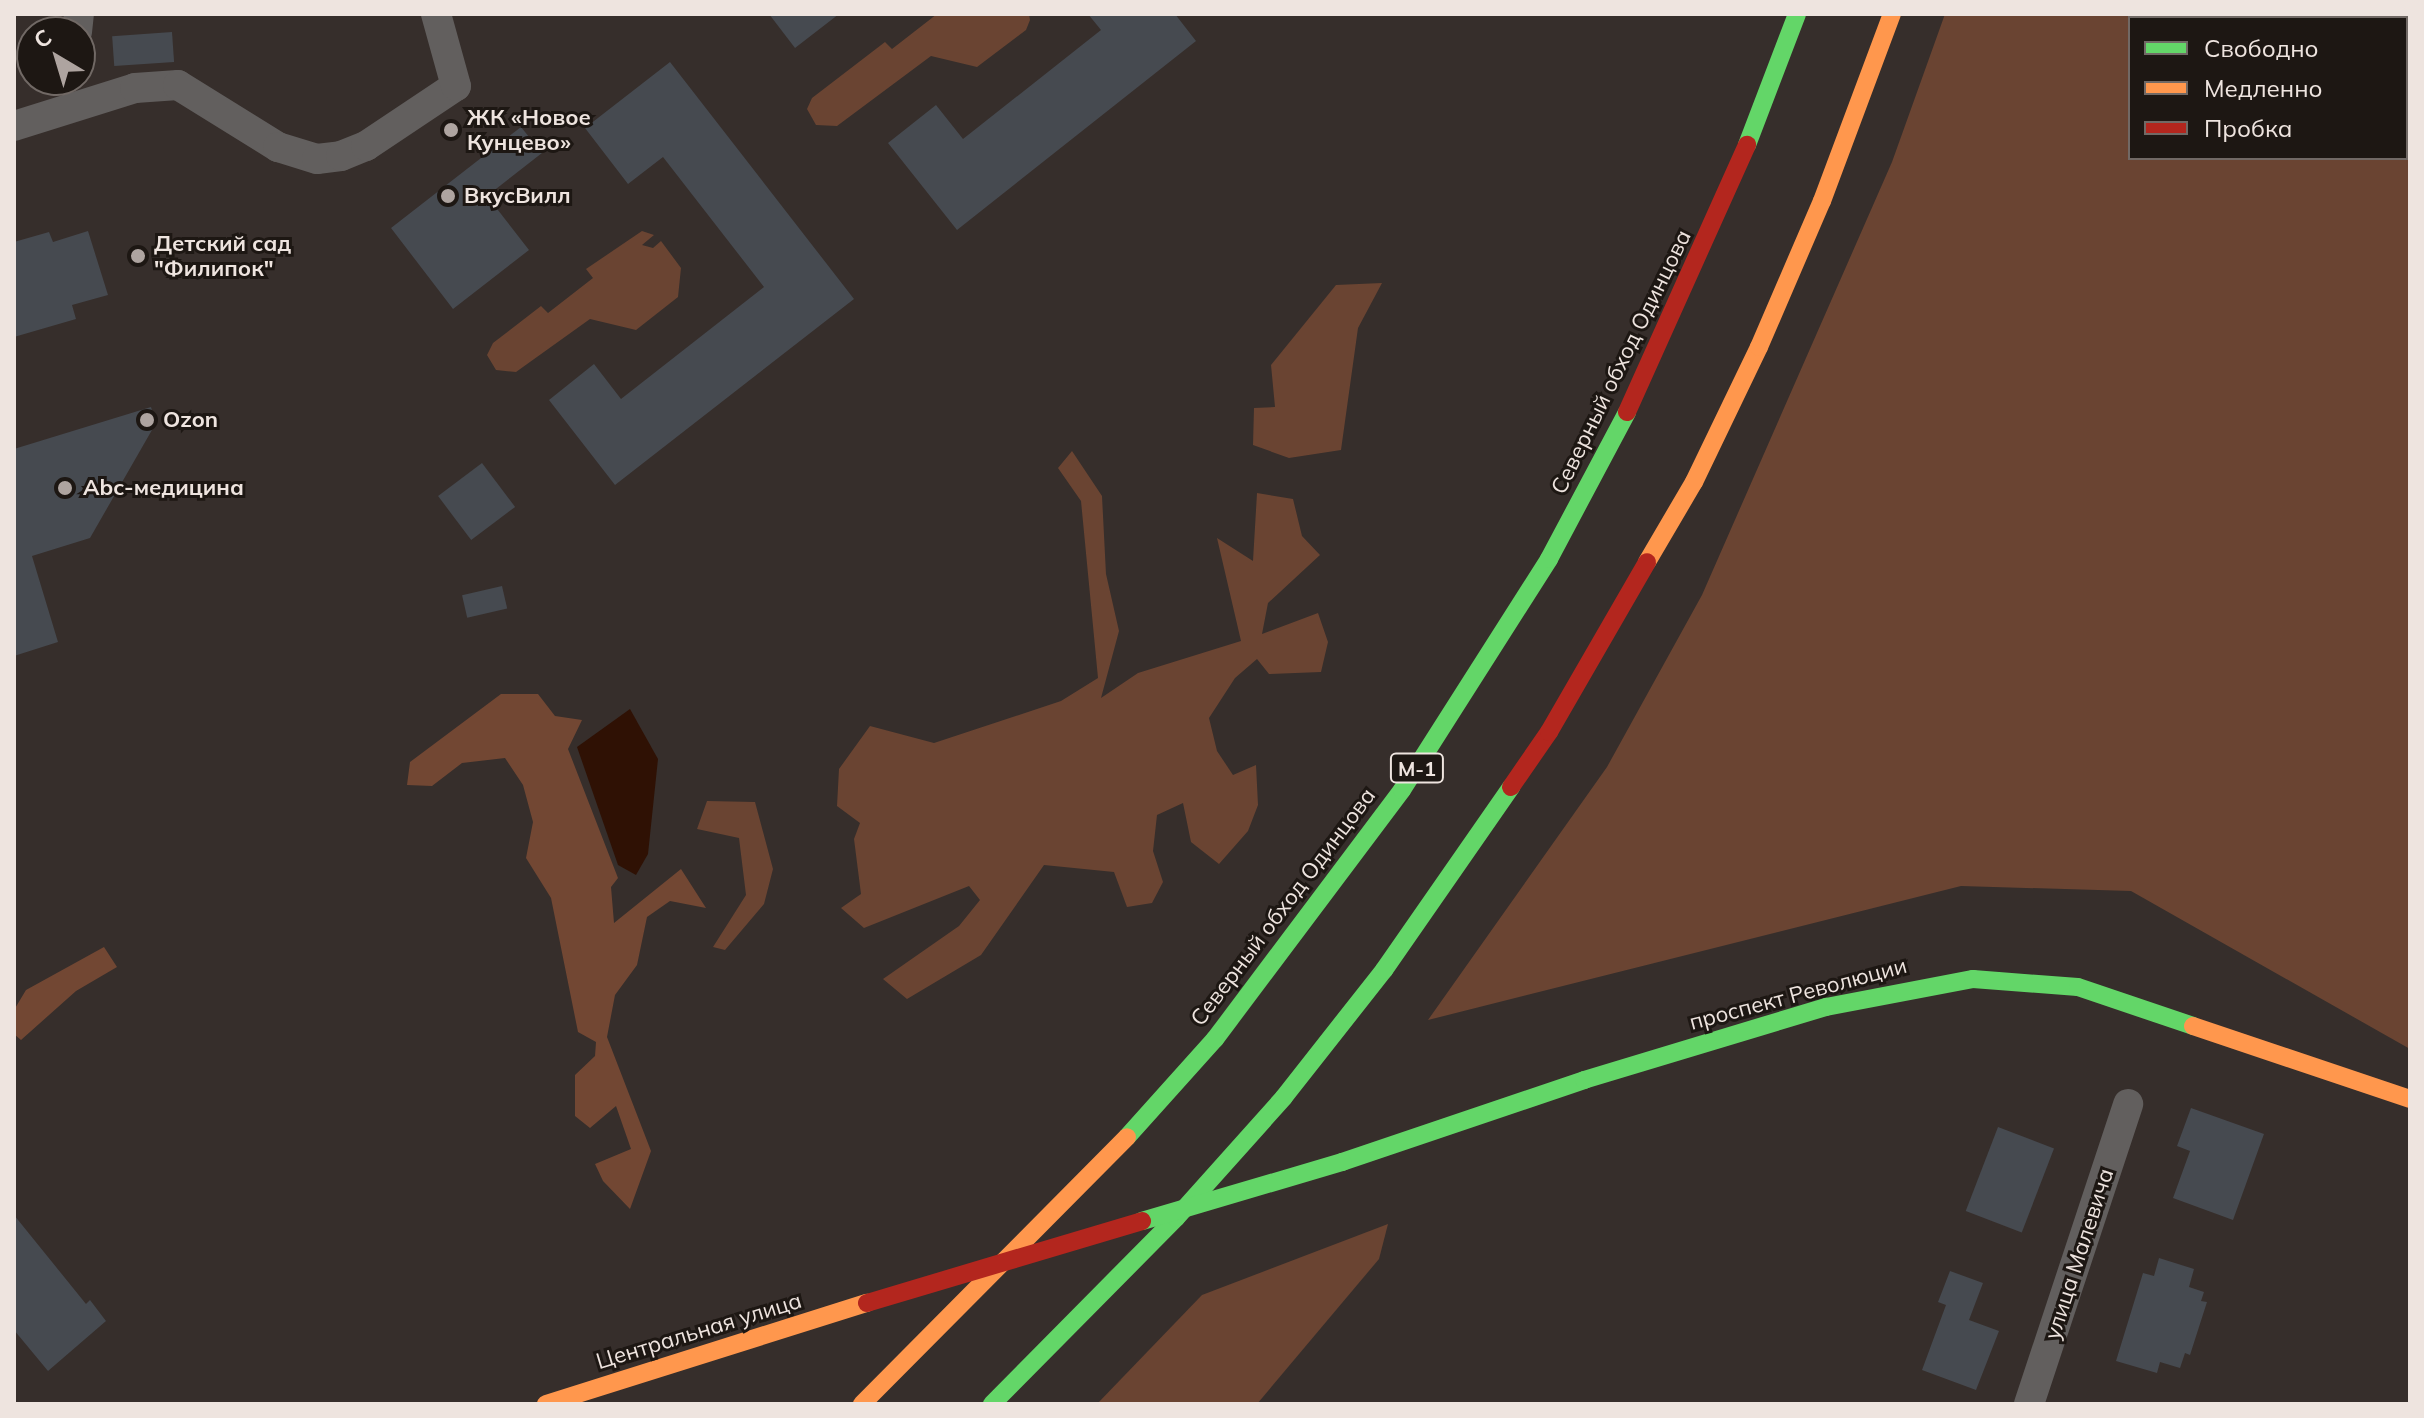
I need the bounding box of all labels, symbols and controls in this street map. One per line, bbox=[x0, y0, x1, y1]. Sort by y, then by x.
north arrow bbox=[16, 16, 96, 96]
legend bbox=[2128, 16, 2408, 160]
text: С bbox=[28, 23, 57, 54]
text: Свободно bbox=[2204, 33, 2319, 63]
text: Медленно bbox=[2204, 73, 2323, 103]
place label: ЖК «Новое Кунцево» bbox=[467, 104, 591, 156]
text: Пробка bbox=[2204, 113, 2292, 143]
marker: ЖК «Новое Кунцево» bbox=[442, 121, 460, 139]
place label: ВкусВилл bbox=[464, 183, 571, 209]
marker: ВкусВилл bbox=[439, 187, 457, 205]
street label: Северный обход Одинцова bbox=[1545, 226, 1697, 498]
place label: Детский сад "Филипок" bbox=[154, 230, 291, 282]
marker: Детский сад "Филипок" bbox=[129, 247, 147, 265]
place label: Ozon bbox=[163, 407, 218, 433]
marker: Ozon bbox=[138, 411, 156, 429]
place label: Abc-медицина bbox=[83, 475, 244, 501]
marker: Abc-медицина bbox=[54, 477, 76, 499]
road number: М-1 bbox=[1389, 752, 1445, 784]
street label: Северный обход Одинцова bbox=[1185, 783, 1381, 1031]
street label: проспект Революции bbox=[1686, 952, 1910, 1036]
street label: улица Малевича bbox=[2039, 1165, 2119, 1343]
street label: Центральная улица bbox=[593, 1287, 805, 1375]

